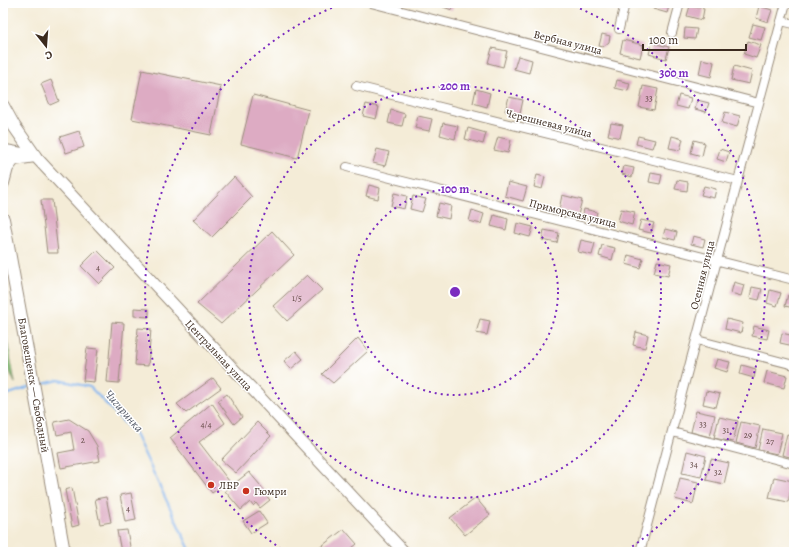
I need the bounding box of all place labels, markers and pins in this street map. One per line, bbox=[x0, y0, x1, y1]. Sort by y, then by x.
centre of rings bbox=[448, 285, 462, 299]
place label: ЛБР bbox=[219, 478, 239, 493]
marker: ЛБР bbox=[206, 480, 216, 490]
place label: Гюмри bbox=[254, 484, 287, 499]
marker: Гюмри bbox=[241, 486, 251, 496]

